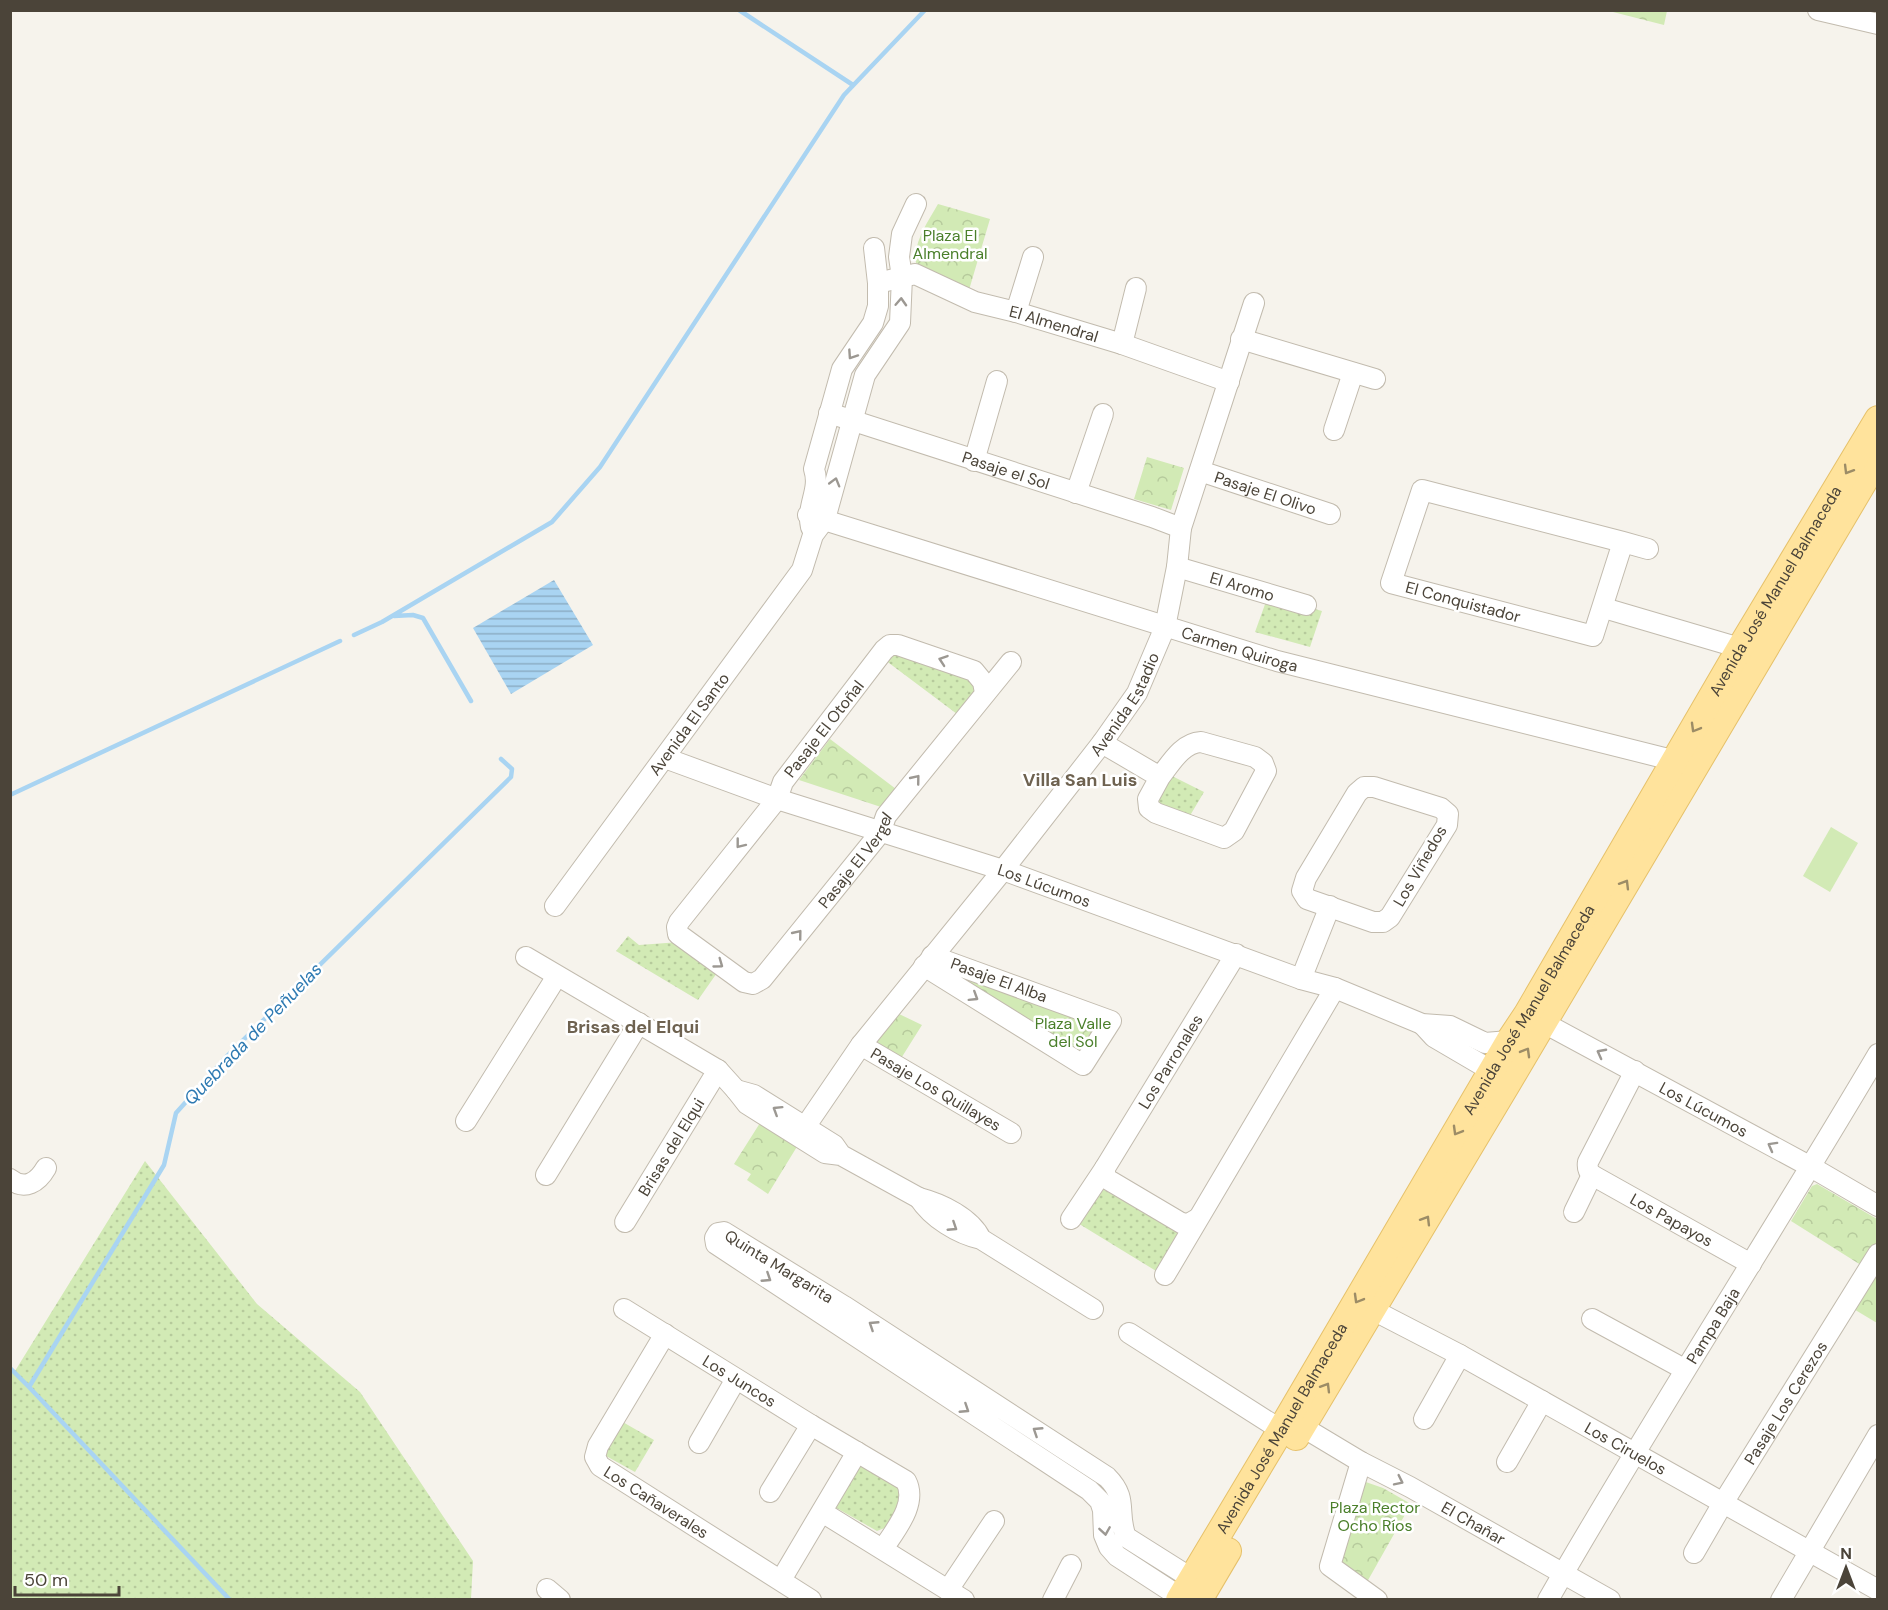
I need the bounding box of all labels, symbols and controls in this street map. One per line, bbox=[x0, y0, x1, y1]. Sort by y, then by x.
park label: Plaza El Almendral bbox=[913, 225, 987, 264]
one-way arrow bbox=[895, 298, 908, 307]
street label: El Almendral bbox=[1007, 300, 1101, 347]
one-way arrow bbox=[848, 348, 859, 359]
street label: Pasaje el Sol bbox=[960, 446, 1053, 494]
one-way arrow bbox=[1843, 464, 1855, 474]
street label: Pasaje El Olivo bbox=[1212, 466, 1319, 519]
one-way arrow bbox=[828, 477, 840, 488]
street label: Avenida José Manuel Balmaceda bbox=[1704, 482, 1846, 700]
street label: El Aromo bbox=[1207, 567, 1277, 606]
street label: El Conquistador bbox=[1403, 577, 1523, 627]
street label: Carmen Quiroga bbox=[1179, 621, 1300, 676]
street label: Avenida Estadio bbox=[1085, 649, 1164, 760]
one-way arrow bbox=[938, 655, 949, 667]
street label: Avenida El Santo bbox=[644, 668, 734, 780]
street label: Pasaje El Otoñal bbox=[779, 676, 869, 782]
one-way arrow bbox=[1690, 722, 1702, 732]
district label: Villa San Luis bbox=[1023, 768, 1137, 792]
one-way arrow bbox=[909, 775, 920, 786]
street label: Pasaje El Vergel bbox=[813, 807, 896, 912]
street label: Los Viñedos bbox=[1388, 822, 1452, 910]
one-way arrow bbox=[737, 838, 748, 849]
street label: Los Lúcumos bbox=[995, 858, 1094, 912]
one-way arrow bbox=[1618, 880, 1629, 890]
street label: Avenida José Manuel Balmaceda bbox=[1458, 901, 1599, 1119]
one-way arrow bbox=[791, 929, 802, 940]
street label: Pasaje El Alba bbox=[948, 953, 1050, 1007]
water label: Quebrada de Peñuelas bbox=[179, 957, 327, 1111]
one-way arrow bbox=[712, 957, 723, 968]
one-way arrow bbox=[967, 990, 978, 1001]
street label: Los Parronales bbox=[1133, 1010, 1207, 1113]
park label: Plaza Valle del Sol bbox=[1035, 1013, 1111, 1052]
district label: Brisas del Elqui bbox=[567, 1015, 699, 1039]
street label: Pasaje Los Quillayes bbox=[867, 1043, 1005, 1136]
one-way arrow bbox=[1519, 1048, 1530, 1058]
one-way arrow bbox=[1596, 1048, 1607, 1060]
street label: Los Lúcumos bbox=[1656, 1077, 1752, 1142]
street label: Brisas del Elqui bbox=[633, 1094, 709, 1200]
one-way arrow bbox=[773, 1105, 783, 1117]
one-way arrow bbox=[1452, 1125, 1464, 1135]
one-way arrow bbox=[1768, 1142, 1778, 1153]
street label: Los Papayos bbox=[1626, 1188, 1717, 1251]
one-way arrow bbox=[1419, 1216, 1430, 1226]
one-way arrow bbox=[946, 1220, 957, 1231]
street label: Quinta Margarita bbox=[721, 1225, 838, 1308]
one-way arrow bbox=[760, 1271, 771, 1282]
street label: Pampa Baja bbox=[1681, 1284, 1744, 1368]
one-way arrow bbox=[1353, 1292, 1365, 1303]
street label: Avenida José Manuel Balmaceda bbox=[1211, 1319, 1352, 1537]
one-way arrow bbox=[869, 1320, 879, 1332]
street label: Pasaje Los Cerezos bbox=[1739, 1337, 1832, 1468]
street label: Los Juncos bbox=[699, 1350, 780, 1411]
one-way arrow bbox=[1318, 1383, 1330, 1393]
one-way arrow bbox=[959, 1401, 969, 1413]
street label: Los Ciruelos bbox=[1581, 1417, 1670, 1479]
one-way arrow bbox=[1032, 1427, 1043, 1438]
street label: Los Cañaverales bbox=[600, 1461, 713, 1543]
one-way arrow bbox=[1392, 1474, 1403, 1485]
street label: El Chañar bbox=[1438, 1496, 1509, 1549]
park label: Plaza Rector Ocho Ríos bbox=[1330, 1497, 1420, 1536]
one-way arrow bbox=[1099, 1527, 1111, 1536]
north arrow bbox=[1816, 1538, 1876, 1598]
text: N bbox=[1840, 1543, 1852, 1564]
scale bar bbox=[15, 1559, 118, 1597]
text: 50 m bbox=[24, 1568, 68, 1592]

